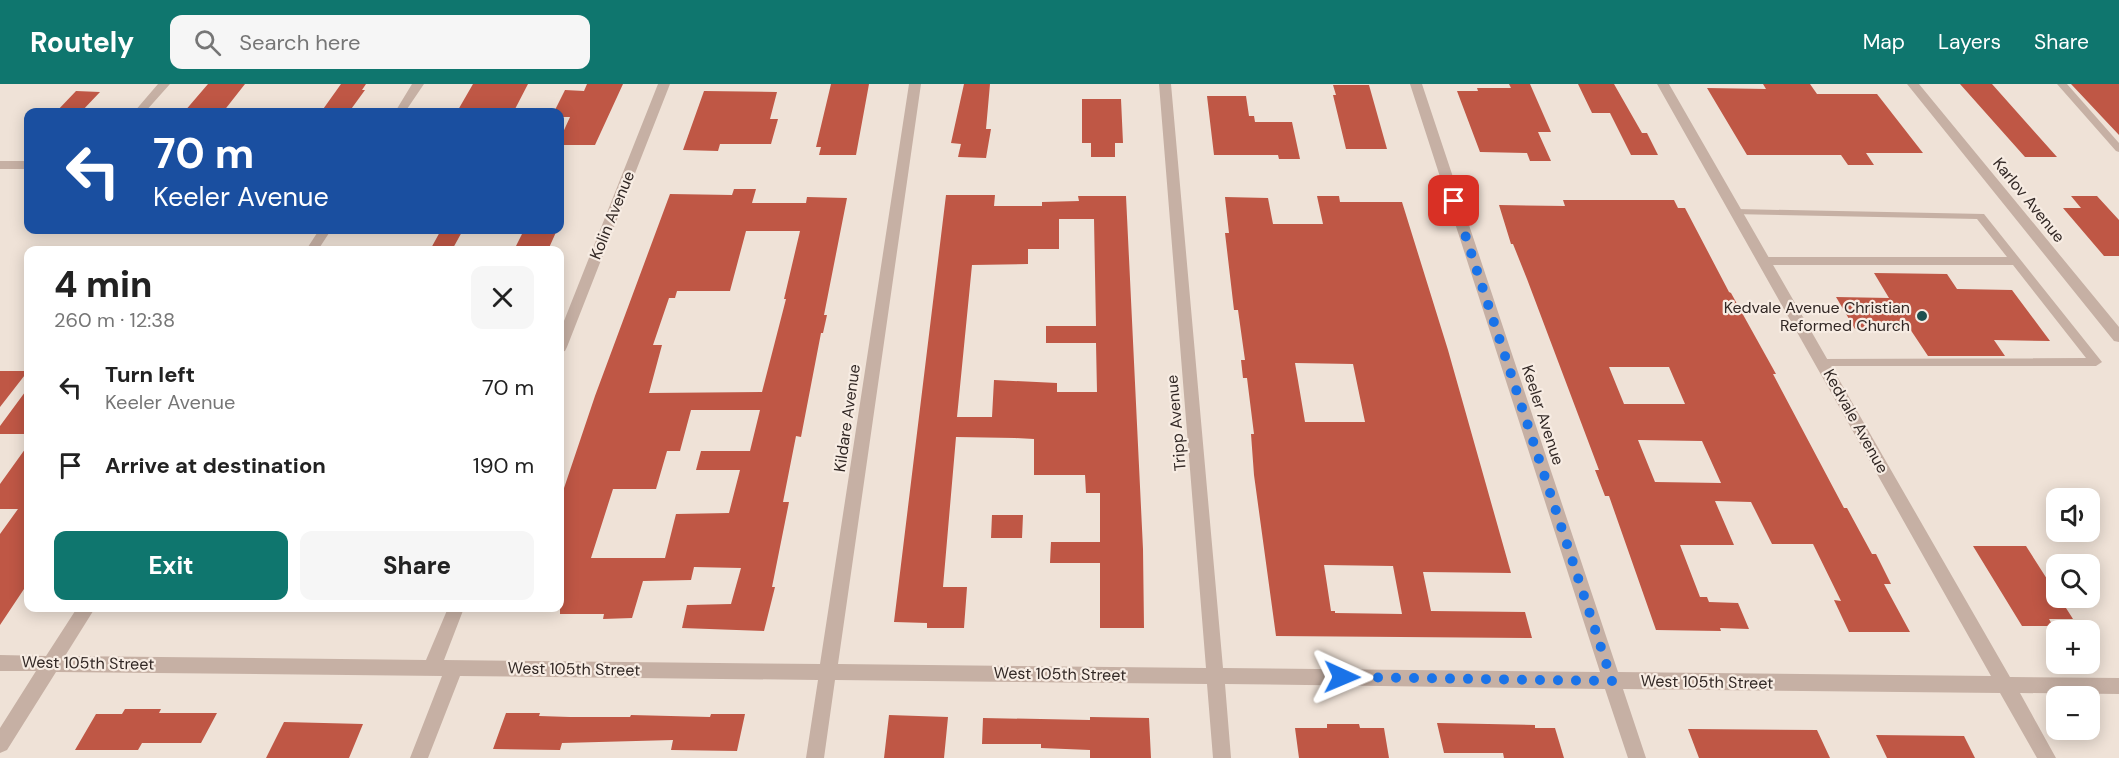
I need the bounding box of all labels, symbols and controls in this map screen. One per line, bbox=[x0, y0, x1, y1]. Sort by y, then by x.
search box bbox=[170, 15, 590, 69]
text: Routely bbox=[30, 24, 134, 61]
icon: search bbox=[191, 26, 224, 59]
text: Search here bbox=[239, 28, 361, 57]
text: Map bbox=[1863, 28, 1905, 56]
text: Layers bbox=[1938, 28, 2001, 56]
text: Share bbox=[2034, 28, 2089, 56]
text: 70 m bbox=[153, 126, 254, 181]
icon: left bbox=[54, 132, 132, 210]
street label: Karlov Avenue bbox=[1988, 153, 2070, 247]
street label: Kolin Avenue bbox=[585, 168, 639, 262]
pin bbox=[1428, 175, 1479, 226]
text: Keeler Avenue bbox=[153, 179, 329, 214]
icon: arrive bbox=[1437, 184, 1470, 217]
text: 4 min bbox=[54, 261, 152, 308]
button: close bbox=[471, 266, 534, 329]
place label: Kedvale Avenue Christian Reformed Church bbox=[1724, 297, 1910, 336]
text: 260 m · 12:38 bbox=[54, 307, 175, 333]
marker: Kedvale Avenue Christian Reformed Church bbox=[1915, 309, 1929, 323]
text: Turn left bbox=[105, 360, 195, 389]
street label: Keeler Avenue bbox=[1517, 362, 1569, 468]
street label: Kildare Avenue bbox=[829, 363, 865, 473]
street label: Kedvale Avenue bbox=[1819, 365, 1893, 477]
icon: left bbox=[54, 371, 87, 404]
text: 70 m bbox=[482, 373, 534, 402]
street label: Tripp Avenue bbox=[1161, 374, 1191, 472]
text: Keeler Avenue bbox=[105, 389, 235, 415]
icon: arrive bbox=[54, 449, 87, 482]
text: Arrive at destination bbox=[105, 451, 326, 480]
text: 190 m bbox=[473, 451, 534, 480]
map controls bbox=[2046, 488, 2100, 740]
button: sound bbox=[2046, 488, 2100, 542]
button: Exit bbox=[54, 531, 288, 600]
button: Share bbox=[300, 531, 534, 600]
button: search bbox=[2046, 554, 2100, 608]
button: + bbox=[2046, 620, 2100, 674]
position arrow bbox=[1310, 645, 1374, 709]
street label: West 105th Street bbox=[21, 651, 155, 675]
street label: West 105th Street bbox=[507, 657, 641, 681]
street label: West 105th Street bbox=[993, 662, 1127, 686]
street label: West 105th Street bbox=[1640, 670, 1774, 694]
button: − bbox=[2046, 686, 2100, 740]

